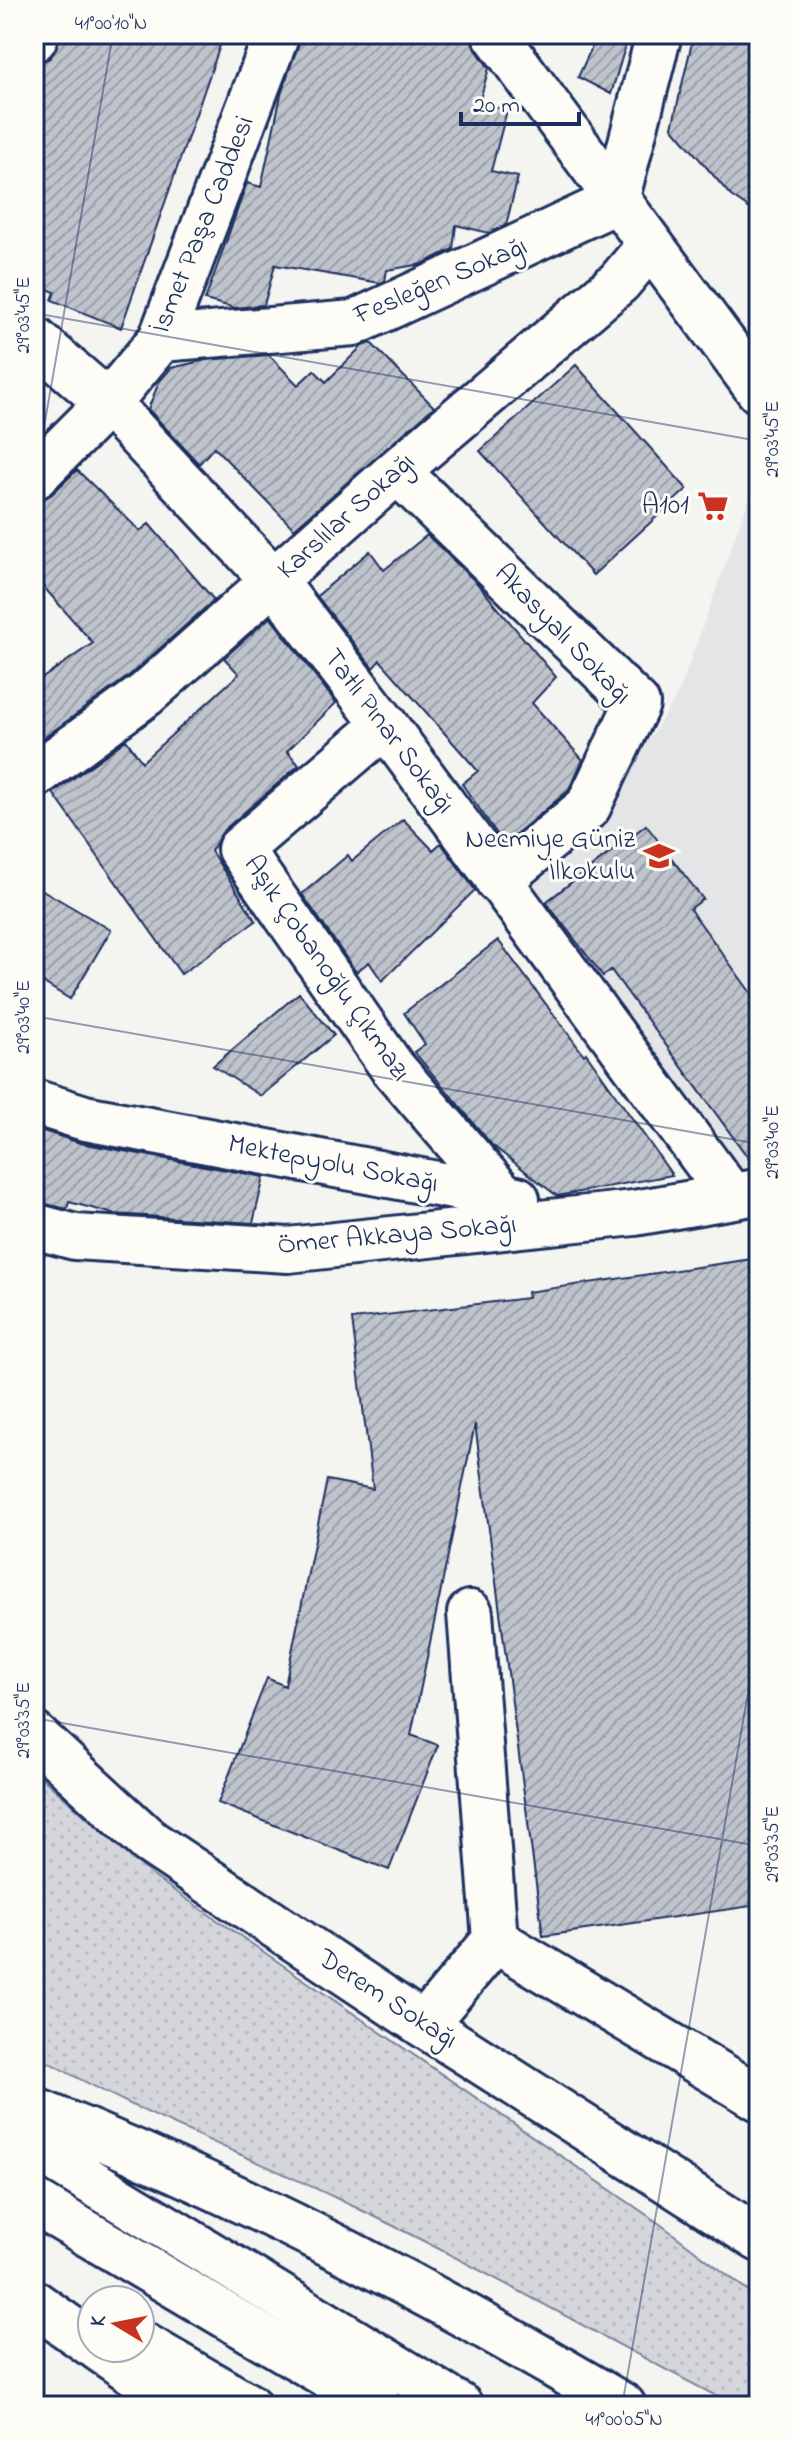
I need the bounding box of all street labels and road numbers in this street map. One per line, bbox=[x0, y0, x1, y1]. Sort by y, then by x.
street label: İsmet Paşa Caddesi bbox=[142, 110, 266, 340]
street label: Fesleğen Sokağı bbox=[347, 227, 534, 337]
street label: Karslılar Sokağı bbox=[269, 444, 425, 590]
street label: Akasyalı Sokağı bbox=[484, 555, 640, 715]
street label: Tatlı Pınar Sokağı bbox=[312, 641, 464, 823]
street label: Aşık Çobanoğlu Çıkmazı bbox=[232, 847, 420, 1091]
street label: Mektepyolu Sokağı bbox=[224, 1125, 442, 1205]
street label: Ömer Akkaya Sokağı bbox=[276, 1205, 518, 1267]
street label: Derem Sokağı bbox=[308, 1939, 465, 2061]

